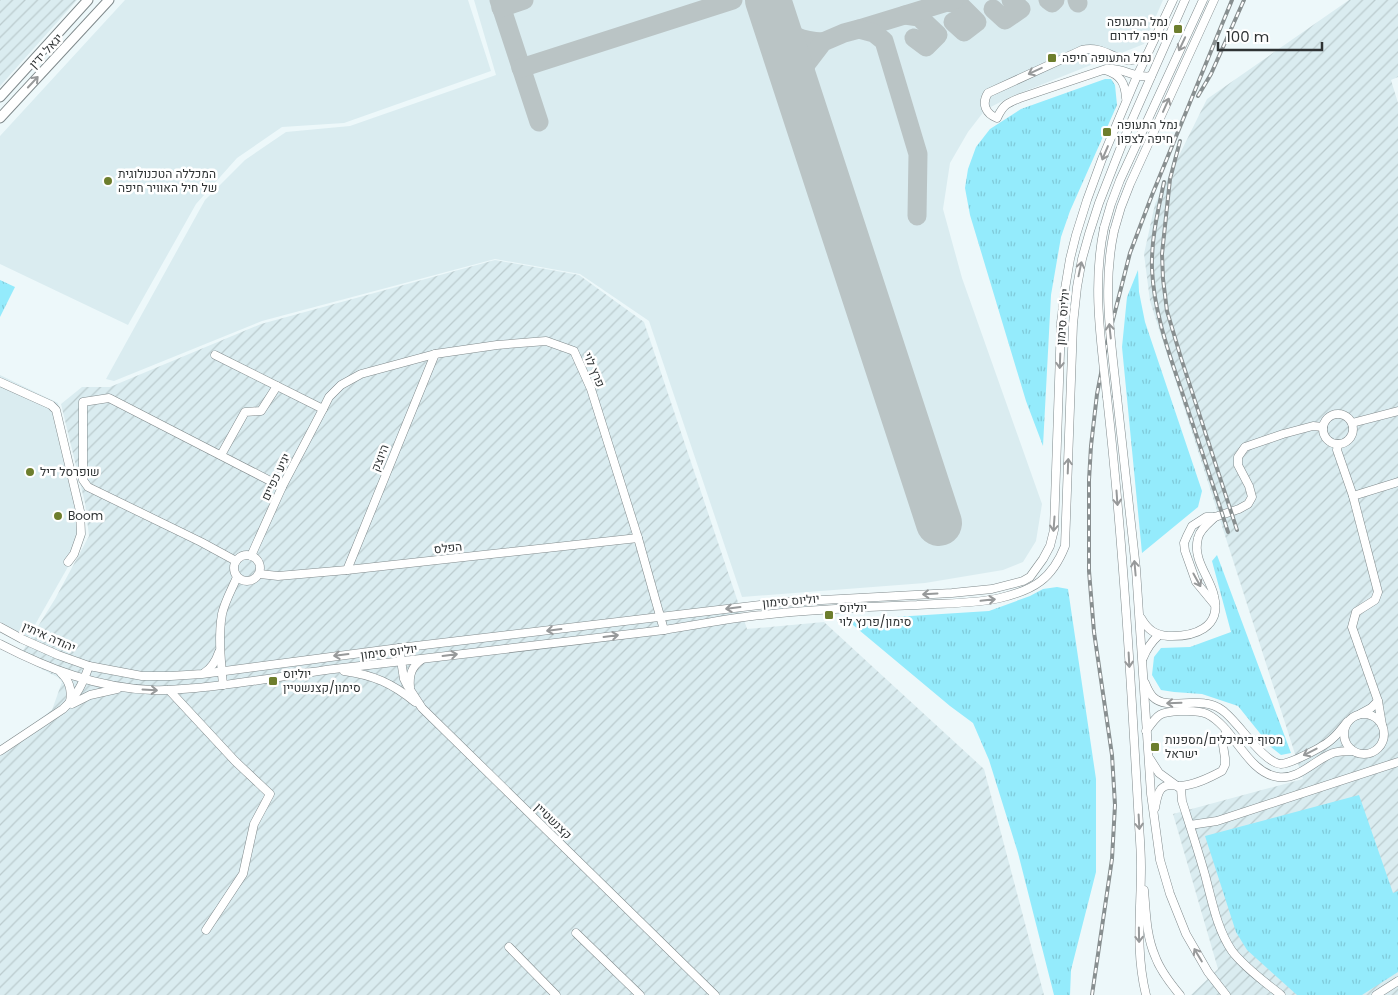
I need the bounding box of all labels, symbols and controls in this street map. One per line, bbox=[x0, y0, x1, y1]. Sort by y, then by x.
place label: נמל התעופה חיפה לדרום bbox=[1107, 13, 1168, 44]
scale bar bbox=[1218, 20, 1322, 52]
marker: נמל התעופה חיפה לדרום bbox=[1172, 23, 1184, 35]
text: 100 m bbox=[1226, 26, 1269, 47]
street label: יגאל ידין bbox=[25, 29, 66, 72]
one-way arrow bbox=[1177, 36, 1187, 51]
place label: נמל התעופה חיפה bbox=[1062, 49, 1152, 66]
marker: נמל התעופה חיפה bbox=[1046, 52, 1058, 64]
one-way arrow bbox=[1028, 67, 1043, 76]
one-way arrow bbox=[27, 76, 39, 89]
one-way arrow bbox=[1161, 98, 1171, 113]
place label: נמל התעופה חיפה לצפון bbox=[1117, 116, 1178, 147]
marker: נמל התעופה חיפה לצפון bbox=[1101, 126, 1113, 138]
one-way arrow bbox=[1099, 145, 1109, 160]
place label: המכללה הטכנולוגית של חיל האוויר חיפה bbox=[118, 165, 217, 196]
marker: המכללה הטכנולוגית של חיל האוויר חיפה bbox=[102, 175, 114, 187]
one-way arrow bbox=[1076, 262, 1086, 278]
street label: יוליוס סימון bbox=[1052, 288, 1073, 346]
one-way arrow bbox=[1105, 323, 1115, 339]
street label: פרץ לוי bbox=[580, 350, 609, 390]
one-way arrow bbox=[1055, 353, 1065, 369]
street label: היוצק bbox=[366, 442, 393, 474]
street label: יגיע כפיים bbox=[257, 450, 294, 503]
one-way arrow bbox=[1064, 458, 1073, 474]
place label: שופרסל דיל bbox=[40, 463, 100, 480]
marker: שופרסל דיל bbox=[24, 466, 36, 478]
one-way arrow bbox=[1113, 490, 1122, 506]
place label: Boom bbox=[68, 507, 103, 524]
marker: Boom bbox=[52, 510, 64, 522]
one-way arrow bbox=[1050, 515, 1059, 531]
street label: הפלס bbox=[433, 538, 463, 557]
one-way arrow bbox=[1131, 560, 1140, 576]
one-way arrow bbox=[1192, 573, 1202, 587]
street label: יוליוס סימון bbox=[762, 590, 820, 611]
one-way arrow bbox=[922, 590, 938, 599]
one-way arrow bbox=[980, 595, 996, 605]
place label: יוליוס סימון/פרנץ לוי bbox=[839, 599, 911, 630]
one-way arrow bbox=[725, 603, 741, 613]
marker: יוליוס סימון/פרנץ לוי bbox=[823, 609, 835, 621]
street label: יהודה איתין bbox=[20, 617, 79, 656]
one-way arrow bbox=[547, 625, 563, 635]
one-way arrow bbox=[603, 631, 619, 641]
street label: יוליוס סימון bbox=[360, 640, 418, 663]
one-way arrow bbox=[333, 650, 349, 660]
one-way arrow bbox=[442, 650, 458, 660]
one-way arrow bbox=[1125, 652, 1134, 668]
place label: יוליוס סימון/קצנשטיין bbox=[283, 665, 361, 696]
marker: יוליוס סימון/קצנשטיין bbox=[267, 675, 279, 687]
one-way arrow bbox=[141, 685, 157, 694]
one-way arrow bbox=[1167, 698, 1183, 708]
place label: מסוף כימיכלים/מספנות ישראל bbox=[1165, 731, 1283, 762]
marker: מסוף כימיכלים/מספנות ישראל bbox=[1149, 741, 1161, 753]
one-way arrow bbox=[1303, 748, 1318, 757]
street label: קצנשטיין bbox=[531, 799, 576, 843]
one-way arrow bbox=[1134, 814, 1143, 830]
one-way arrow bbox=[1134, 926, 1144, 943]
one-way arrow bbox=[1193, 949, 1203, 963]

